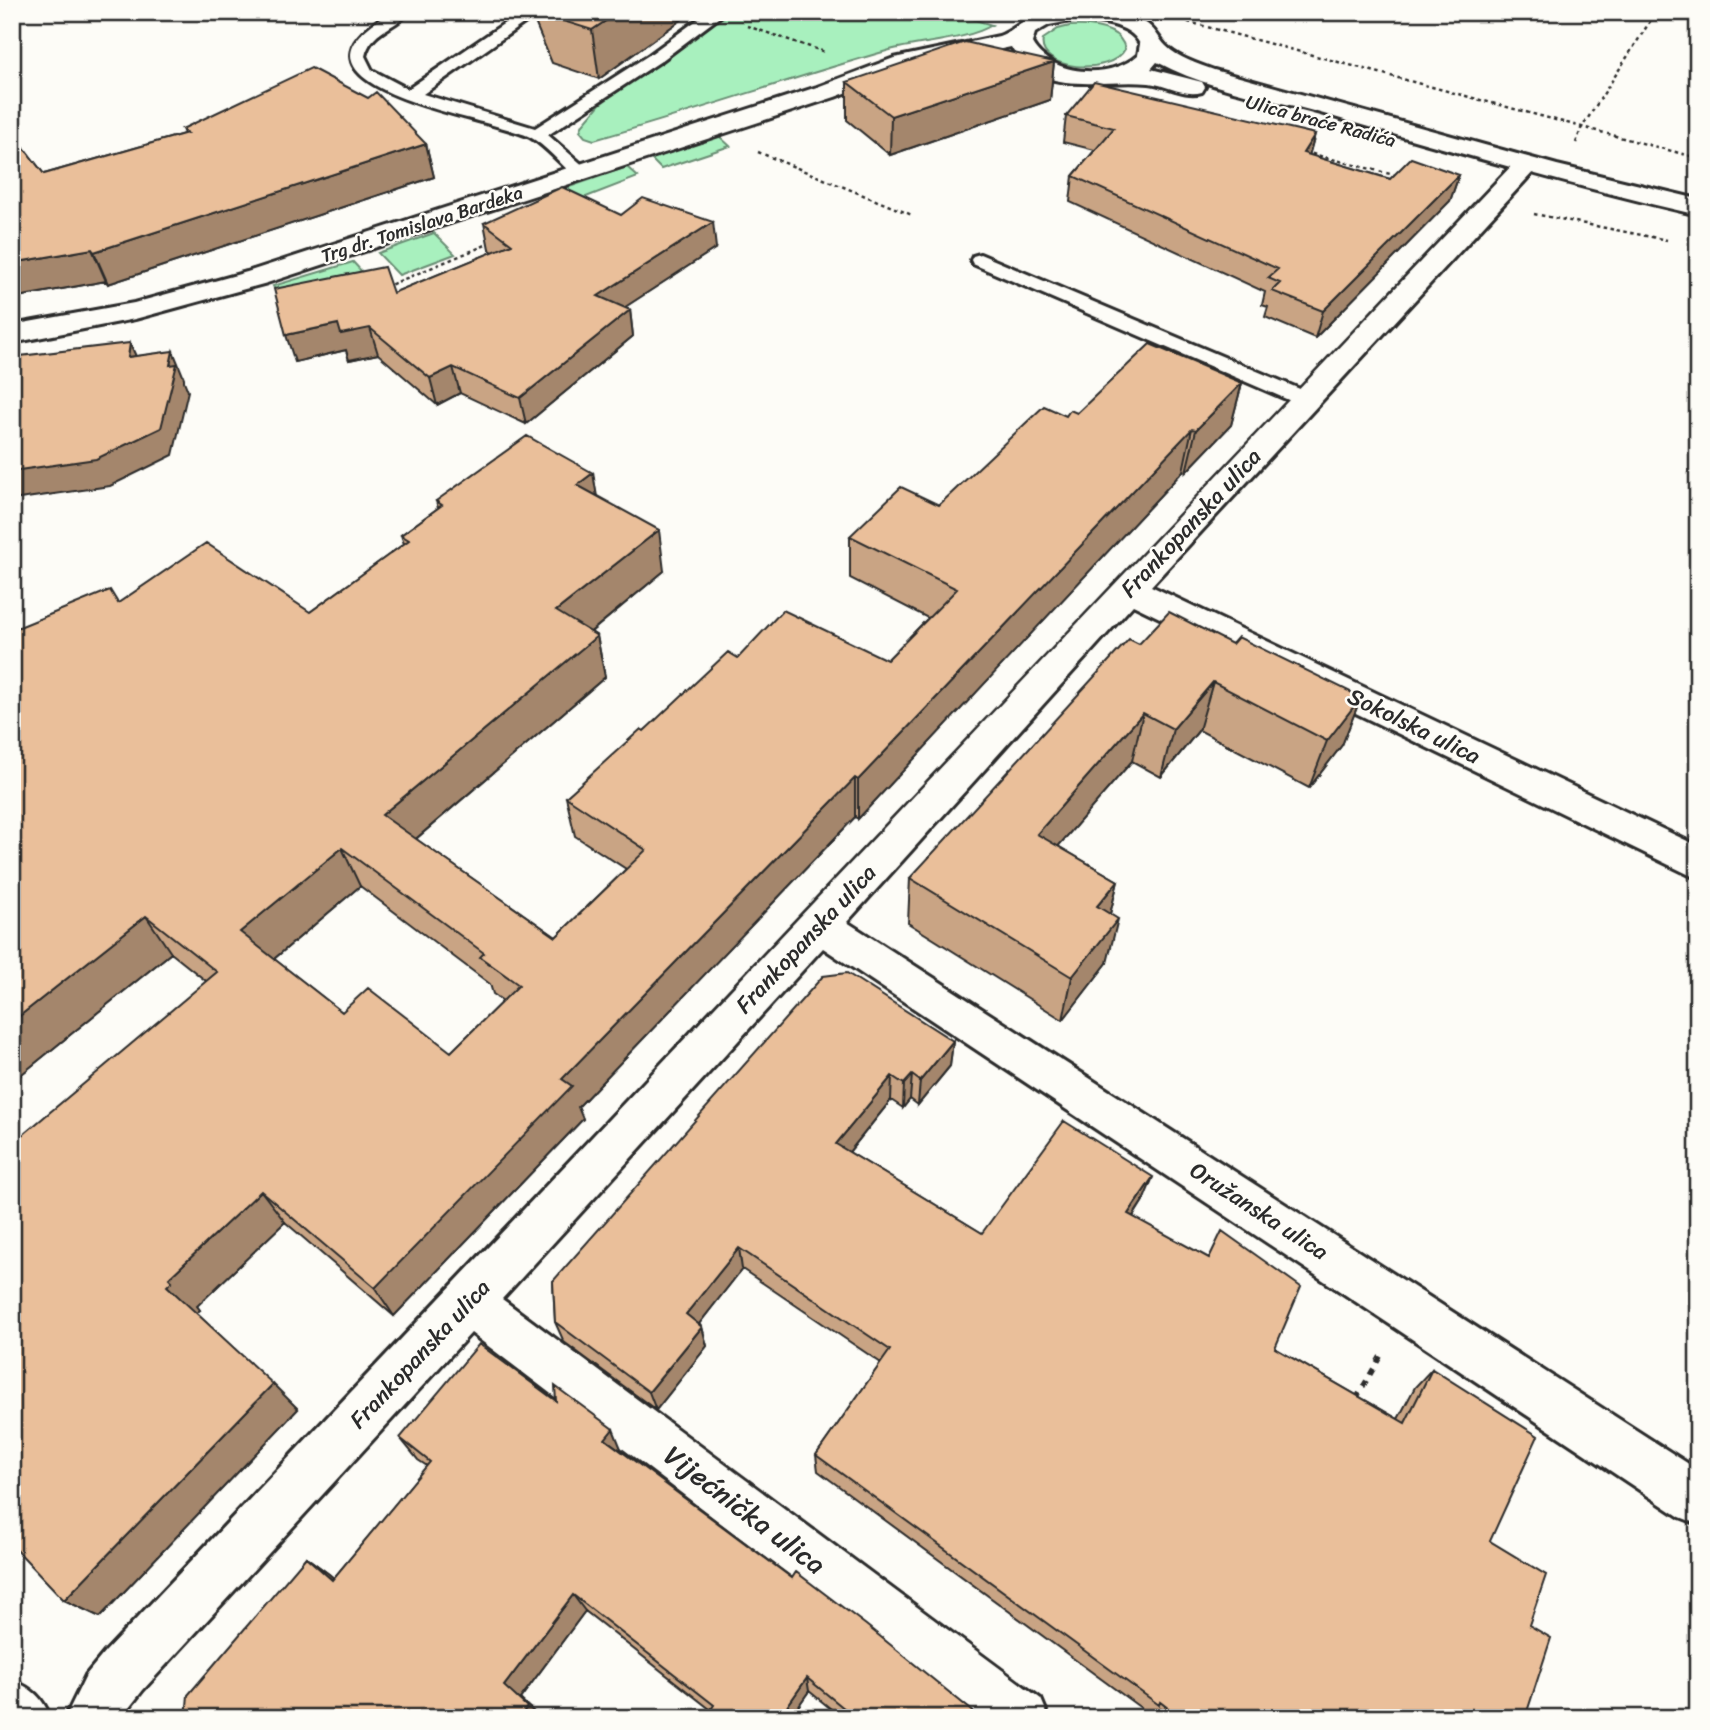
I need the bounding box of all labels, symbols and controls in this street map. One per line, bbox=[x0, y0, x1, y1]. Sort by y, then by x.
street label: Ulica braće Radića bbox=[1242, 85, 1400, 157]
street label: Trg dr. Tomislava Bardeka bbox=[317, 176, 528, 272]
street label: Frankopanska ulica bbox=[1110, 438, 1272, 608]
street label: Sokolska ulica bbox=[1340, 676, 1488, 776]
street label: Frankopanska ulica bbox=[725, 854, 887, 1024]
street label: Oružanska ulica bbox=[1181, 1151, 1337, 1272]
street label: Frankopanska ulica bbox=[339, 1269, 501, 1439]
street label: Vijećnička ulica bbox=[653, 1432, 837, 1588]

